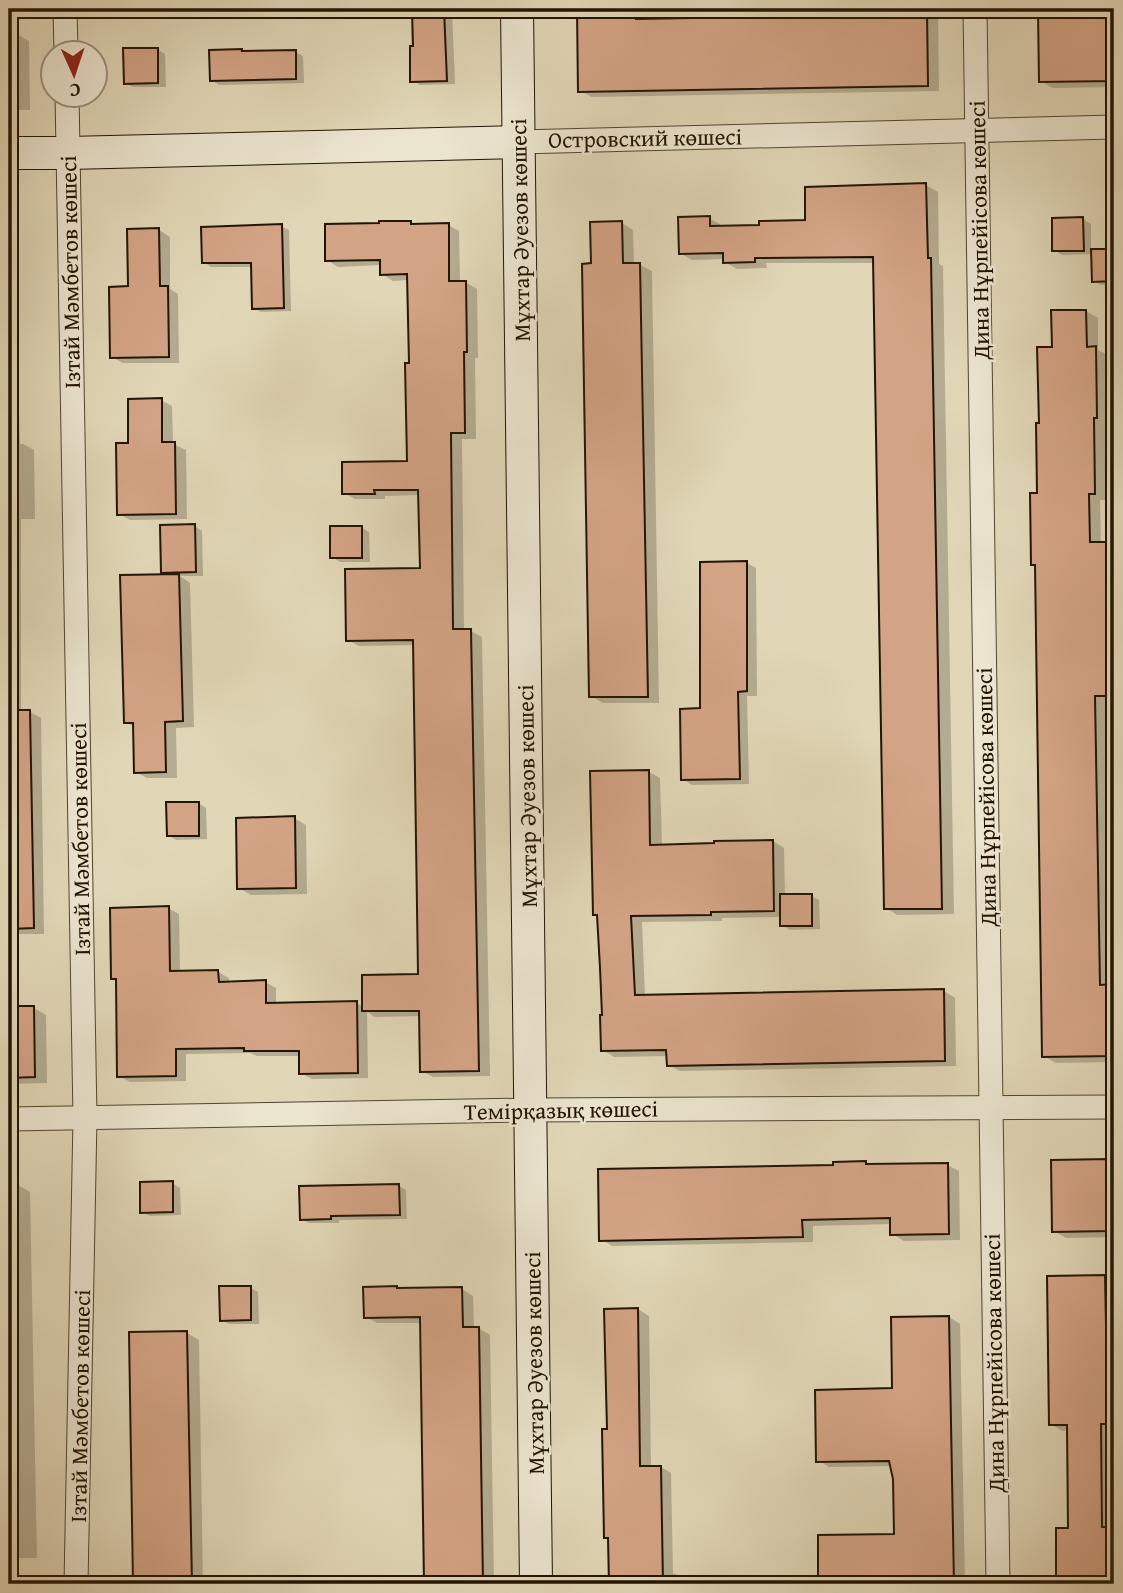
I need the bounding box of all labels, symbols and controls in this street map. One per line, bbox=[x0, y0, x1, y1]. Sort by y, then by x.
north arrow bbox=[38, 38, 108, 108]
text: С bbox=[69, 77, 81, 105]
street label: Дина Нұрпейісова көшесі bbox=[960, 100, 997, 361]
street label: Мұхтар Әуезов көшесі bbox=[501, 118, 538, 342]
street label: Островский көшесі bbox=[548, 119, 742, 156]
street label: Ізтай Мәмбетов көшесі bbox=[51, 155, 88, 389]
street label: Дина Нұрпейісова көшесі bbox=[967, 667, 1004, 928]
street label: Мұхтар Әуезов көшесі bbox=[508, 684, 545, 908]
street label: Ізтай Мәмбетов көшесі bbox=[61, 722, 98, 956]
street label: Темірқазық көшесі bbox=[464, 1091, 658, 1128]
street label: Дина Нұрпейісова көшесі bbox=[975, 1233, 1012, 1494]
street label: Мұхтар Әуезов көшесі bbox=[515, 1251, 552, 1475]
street label: Ізтай Мәмбетов көшесі bbox=[61, 1289, 98, 1523]

